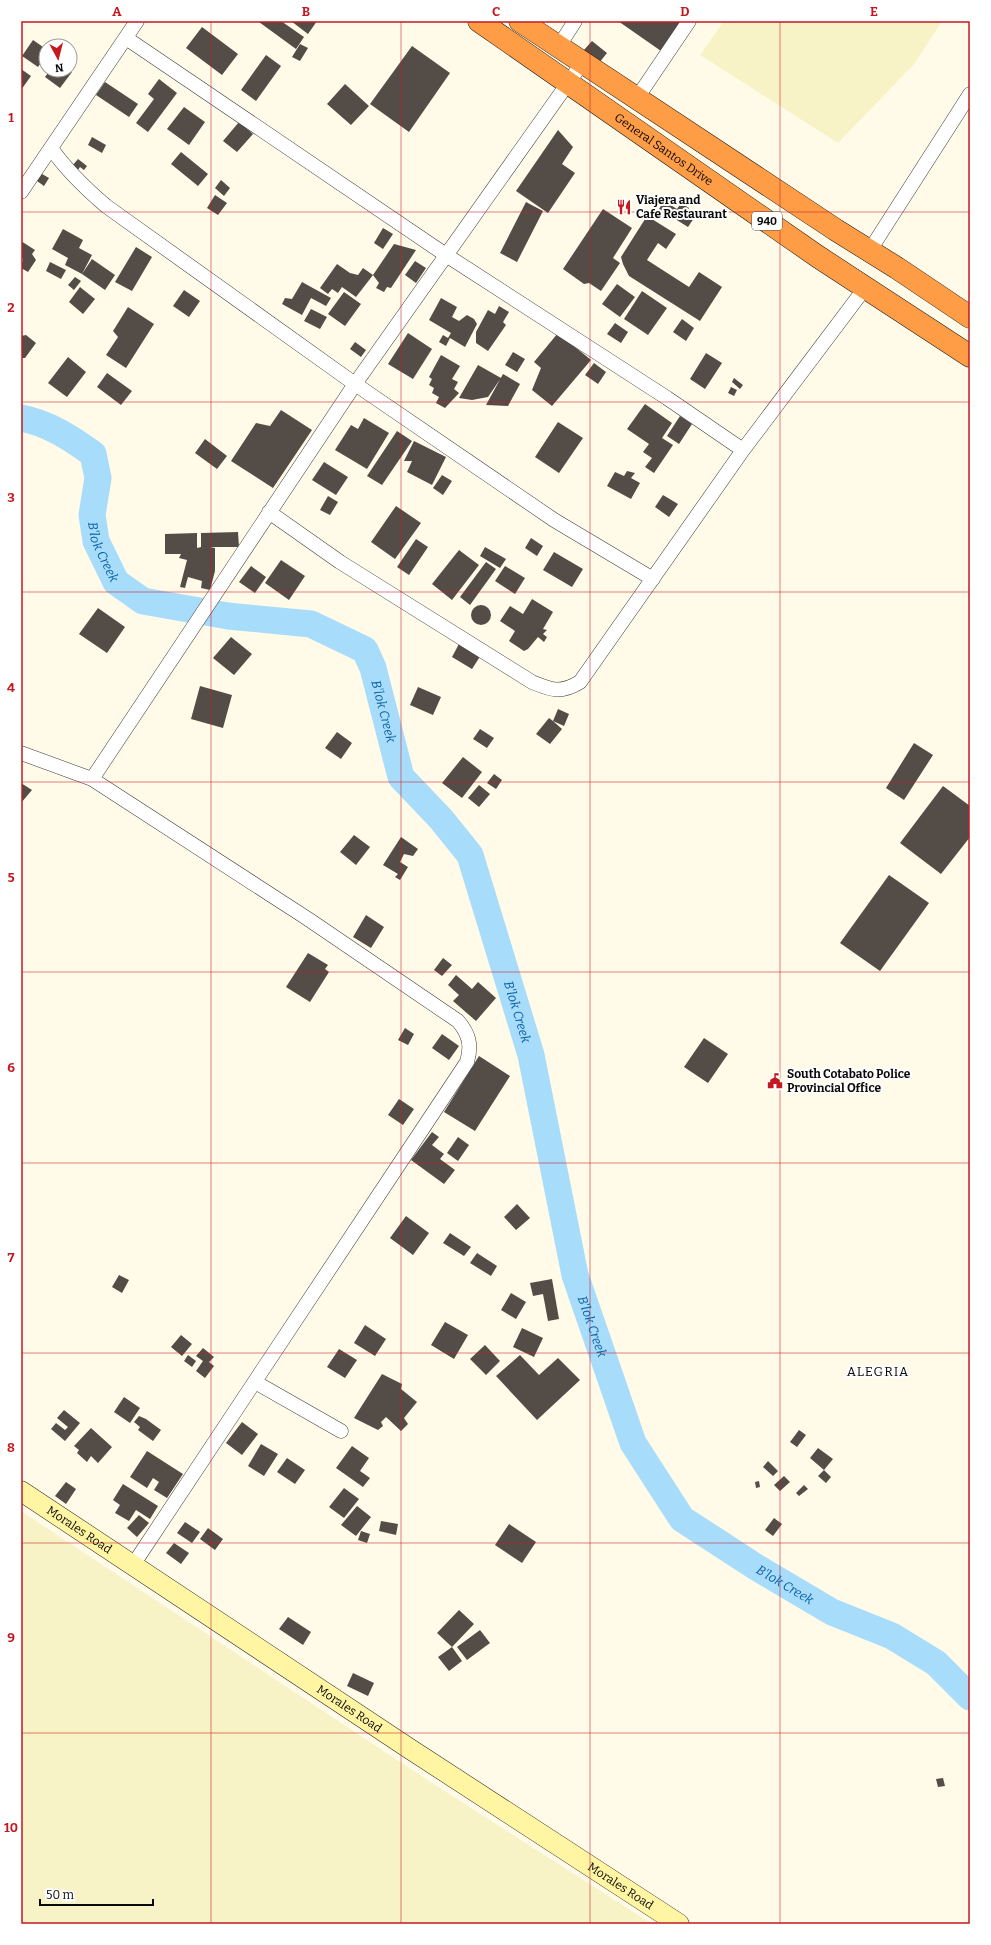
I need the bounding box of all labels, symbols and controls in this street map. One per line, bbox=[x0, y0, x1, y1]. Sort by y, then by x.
text: A bbox=[112, 4, 122, 19]
text: B bbox=[302, 4, 310, 19]
text: C bbox=[492, 4, 500, 19]
text: D bbox=[680, 4, 690, 19]
text: E bbox=[870, 4, 878, 19]
north arrow bbox=[38, 38, 78, 78]
text: N bbox=[54, 60, 64, 74]
text: 1 bbox=[8, 110, 14, 125]
street label: General Santos Drive bbox=[612, 110, 716, 189]
place label: Viajera and Cafe Restaurant bbox=[636, 193, 727, 221]
restaurant icon: Viajera and Cafe Restaurant bbox=[615, 198, 633, 216]
road number: 940 bbox=[752, 212, 782, 230]
text: 2 bbox=[7, 300, 15, 315]
text: 3 bbox=[7, 490, 15, 505]
water label: B'lok Creek bbox=[86, 521, 123, 585]
water label: B'lok Creek bbox=[369, 678, 400, 745]
text: 4 bbox=[7, 680, 15, 695]
text: 5 bbox=[7, 870, 15, 885]
water label: B'lok Creek bbox=[501, 979, 535, 1045]
text: 6 bbox=[7, 1060, 15, 1075]
place label: South Cotabato Police Provincial Office bbox=[787, 1067, 911, 1095]
public building icon: South Cotabato Police Provincial Office bbox=[766, 1072, 784, 1090]
text: 7 bbox=[8, 1250, 15, 1265]
water label: B'lok Creek bbox=[575, 1294, 611, 1360]
district label: ALEGRIA bbox=[847, 1364, 909, 1379]
text: 8 bbox=[7, 1440, 15, 1455]
street label: Morales Road bbox=[44, 1503, 115, 1556]
water label: B'lok Creek bbox=[754, 1562, 817, 1608]
text: 9 bbox=[7, 1630, 15, 1645]
street label: Morales Road bbox=[314, 1682, 385, 1735]
text: 10 bbox=[4, 1820, 18, 1835]
street label: Morales Road bbox=[585, 1860, 656, 1912]
scale bar bbox=[40, 1881, 153, 1907]
text: 50 m bbox=[46, 1888, 75, 1902]

